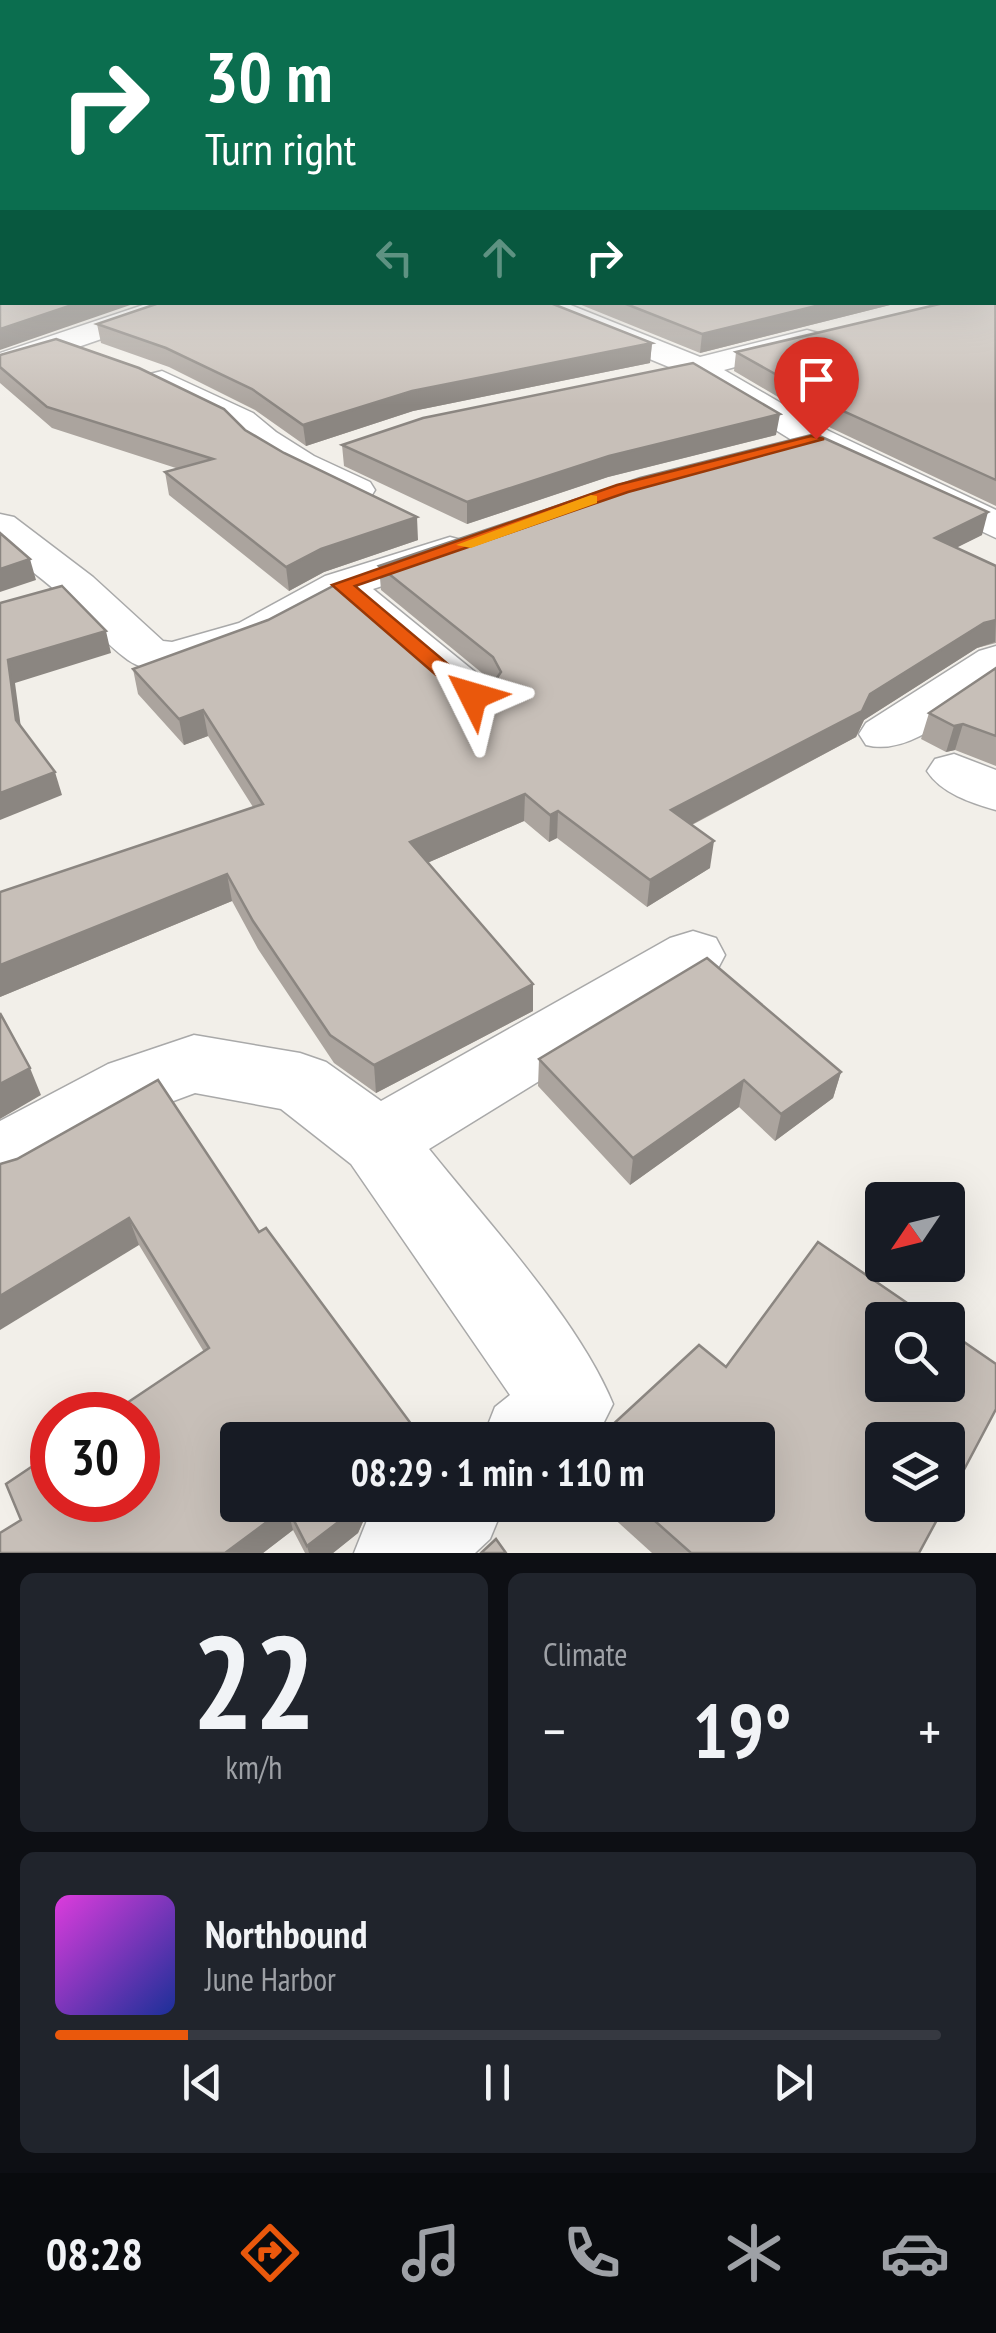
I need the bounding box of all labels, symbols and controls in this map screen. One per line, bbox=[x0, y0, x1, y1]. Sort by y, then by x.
text: 30 m bbox=[205, 31, 333, 121]
icon: right bbox=[40, 40, 170, 170]
text: Turn right bbox=[205, 119, 356, 177]
icon: left bbox=[367, 230, 422, 285]
icon: ahead bbox=[472, 230, 527, 285]
icon: right bbox=[577, 230, 632, 285]
pin bbox=[774, 337, 859, 440]
icon: arrive bbox=[789, 352, 844, 407]
position arrow bbox=[421, 644, 525, 748]
north arrow bbox=[865, 1182, 965, 1282]
map controls bbox=[865, 1182, 965, 1522]
button: search bbox=[865, 1302, 965, 1402]
speed limit sign: 30 bbox=[30, 1392, 160, 1522]
button: layers bbox=[865, 1422, 965, 1522]
text: 08:29 · 1 min · 110 m bbox=[351, 1447, 644, 1496]
text: 22 bbox=[192, 1597, 316, 1765]
text: Climate bbox=[543, 1633, 627, 1675]
text: 19° bbox=[692, 1682, 792, 1779]
text: − bbox=[543, 1695, 566, 1766]
text: + bbox=[918, 1695, 941, 1766]
text: km/h bbox=[226, 1746, 282, 1788]
text: Northbound bbox=[205, 1909, 367, 1958]
text: June Harbor bbox=[205, 1958, 336, 2000]
icon: previous bbox=[175, 2055, 230, 2110]
icon: pause bbox=[470, 2055, 525, 2110]
icon: next bbox=[766, 2055, 821, 2110]
icon: directions bbox=[235, 2218, 305, 2288]
icon: music bbox=[396, 2218, 466, 2288]
icon: phone bbox=[557, 2218, 627, 2288]
icon: climate bbox=[719, 2218, 789, 2288]
icon: car bbox=[880, 2218, 950, 2288]
text: 08:28 bbox=[46, 2224, 143, 2282]

